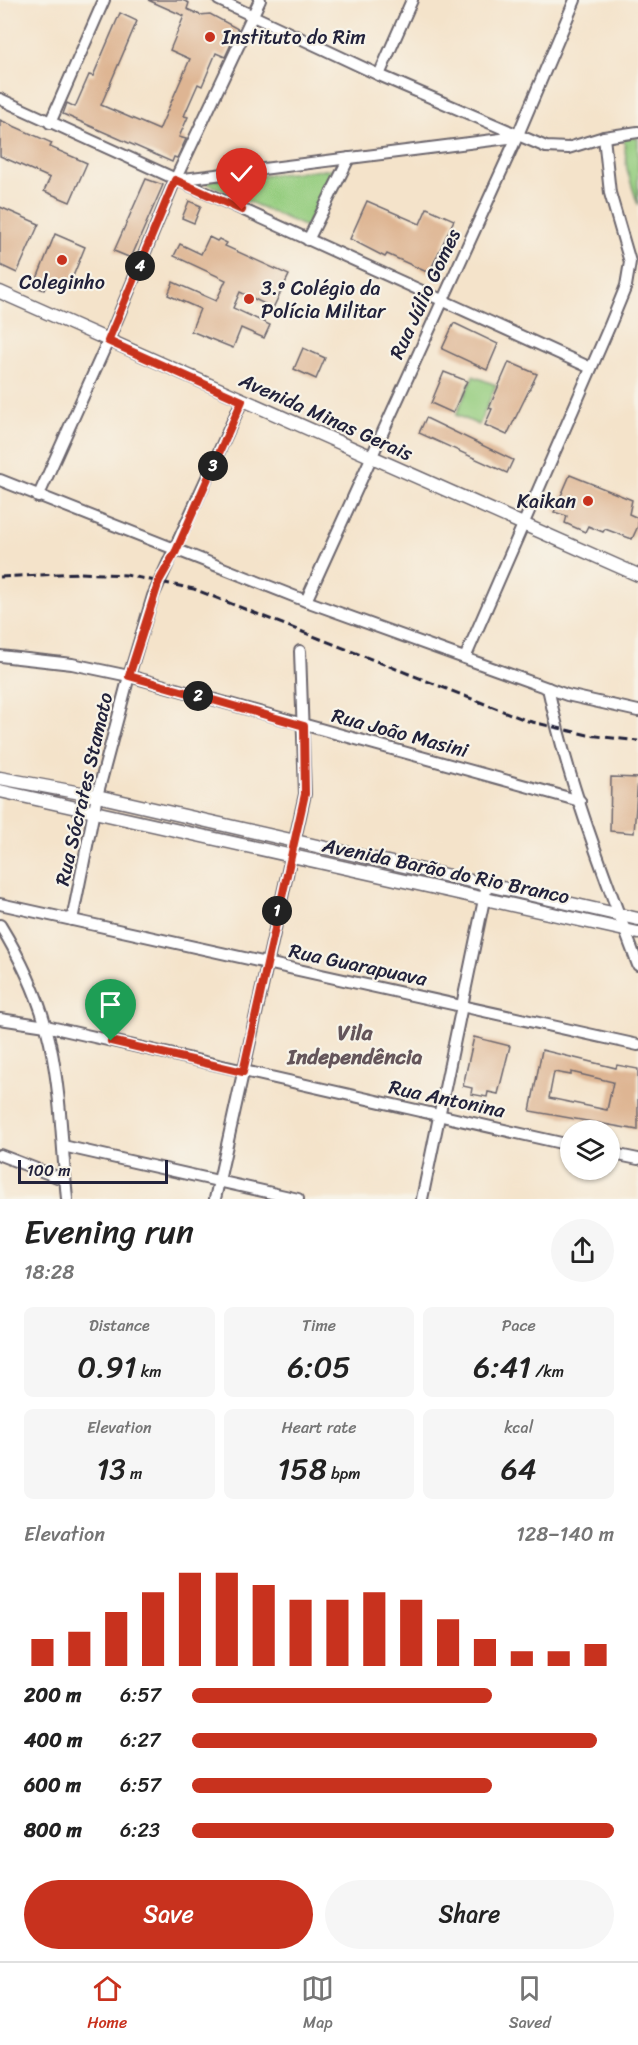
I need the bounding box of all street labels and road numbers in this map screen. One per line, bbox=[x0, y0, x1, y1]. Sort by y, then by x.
street label: Rua Júlio Gomes bbox=[379, 222, 471, 365]
street label: Avenida Minas Gerais bbox=[233, 363, 419, 471]
street label: Rua Sócrates Stamato bbox=[45, 689, 123, 889]
street label: Rua João Masini bbox=[328, 698, 474, 768]
street label: Avenida Barão do Rio Branco bbox=[318, 828, 573, 914]
street label: Rua Guarapuava bbox=[286, 933, 431, 997]
street label: Rua Antonina bbox=[386, 1070, 509, 1129]

